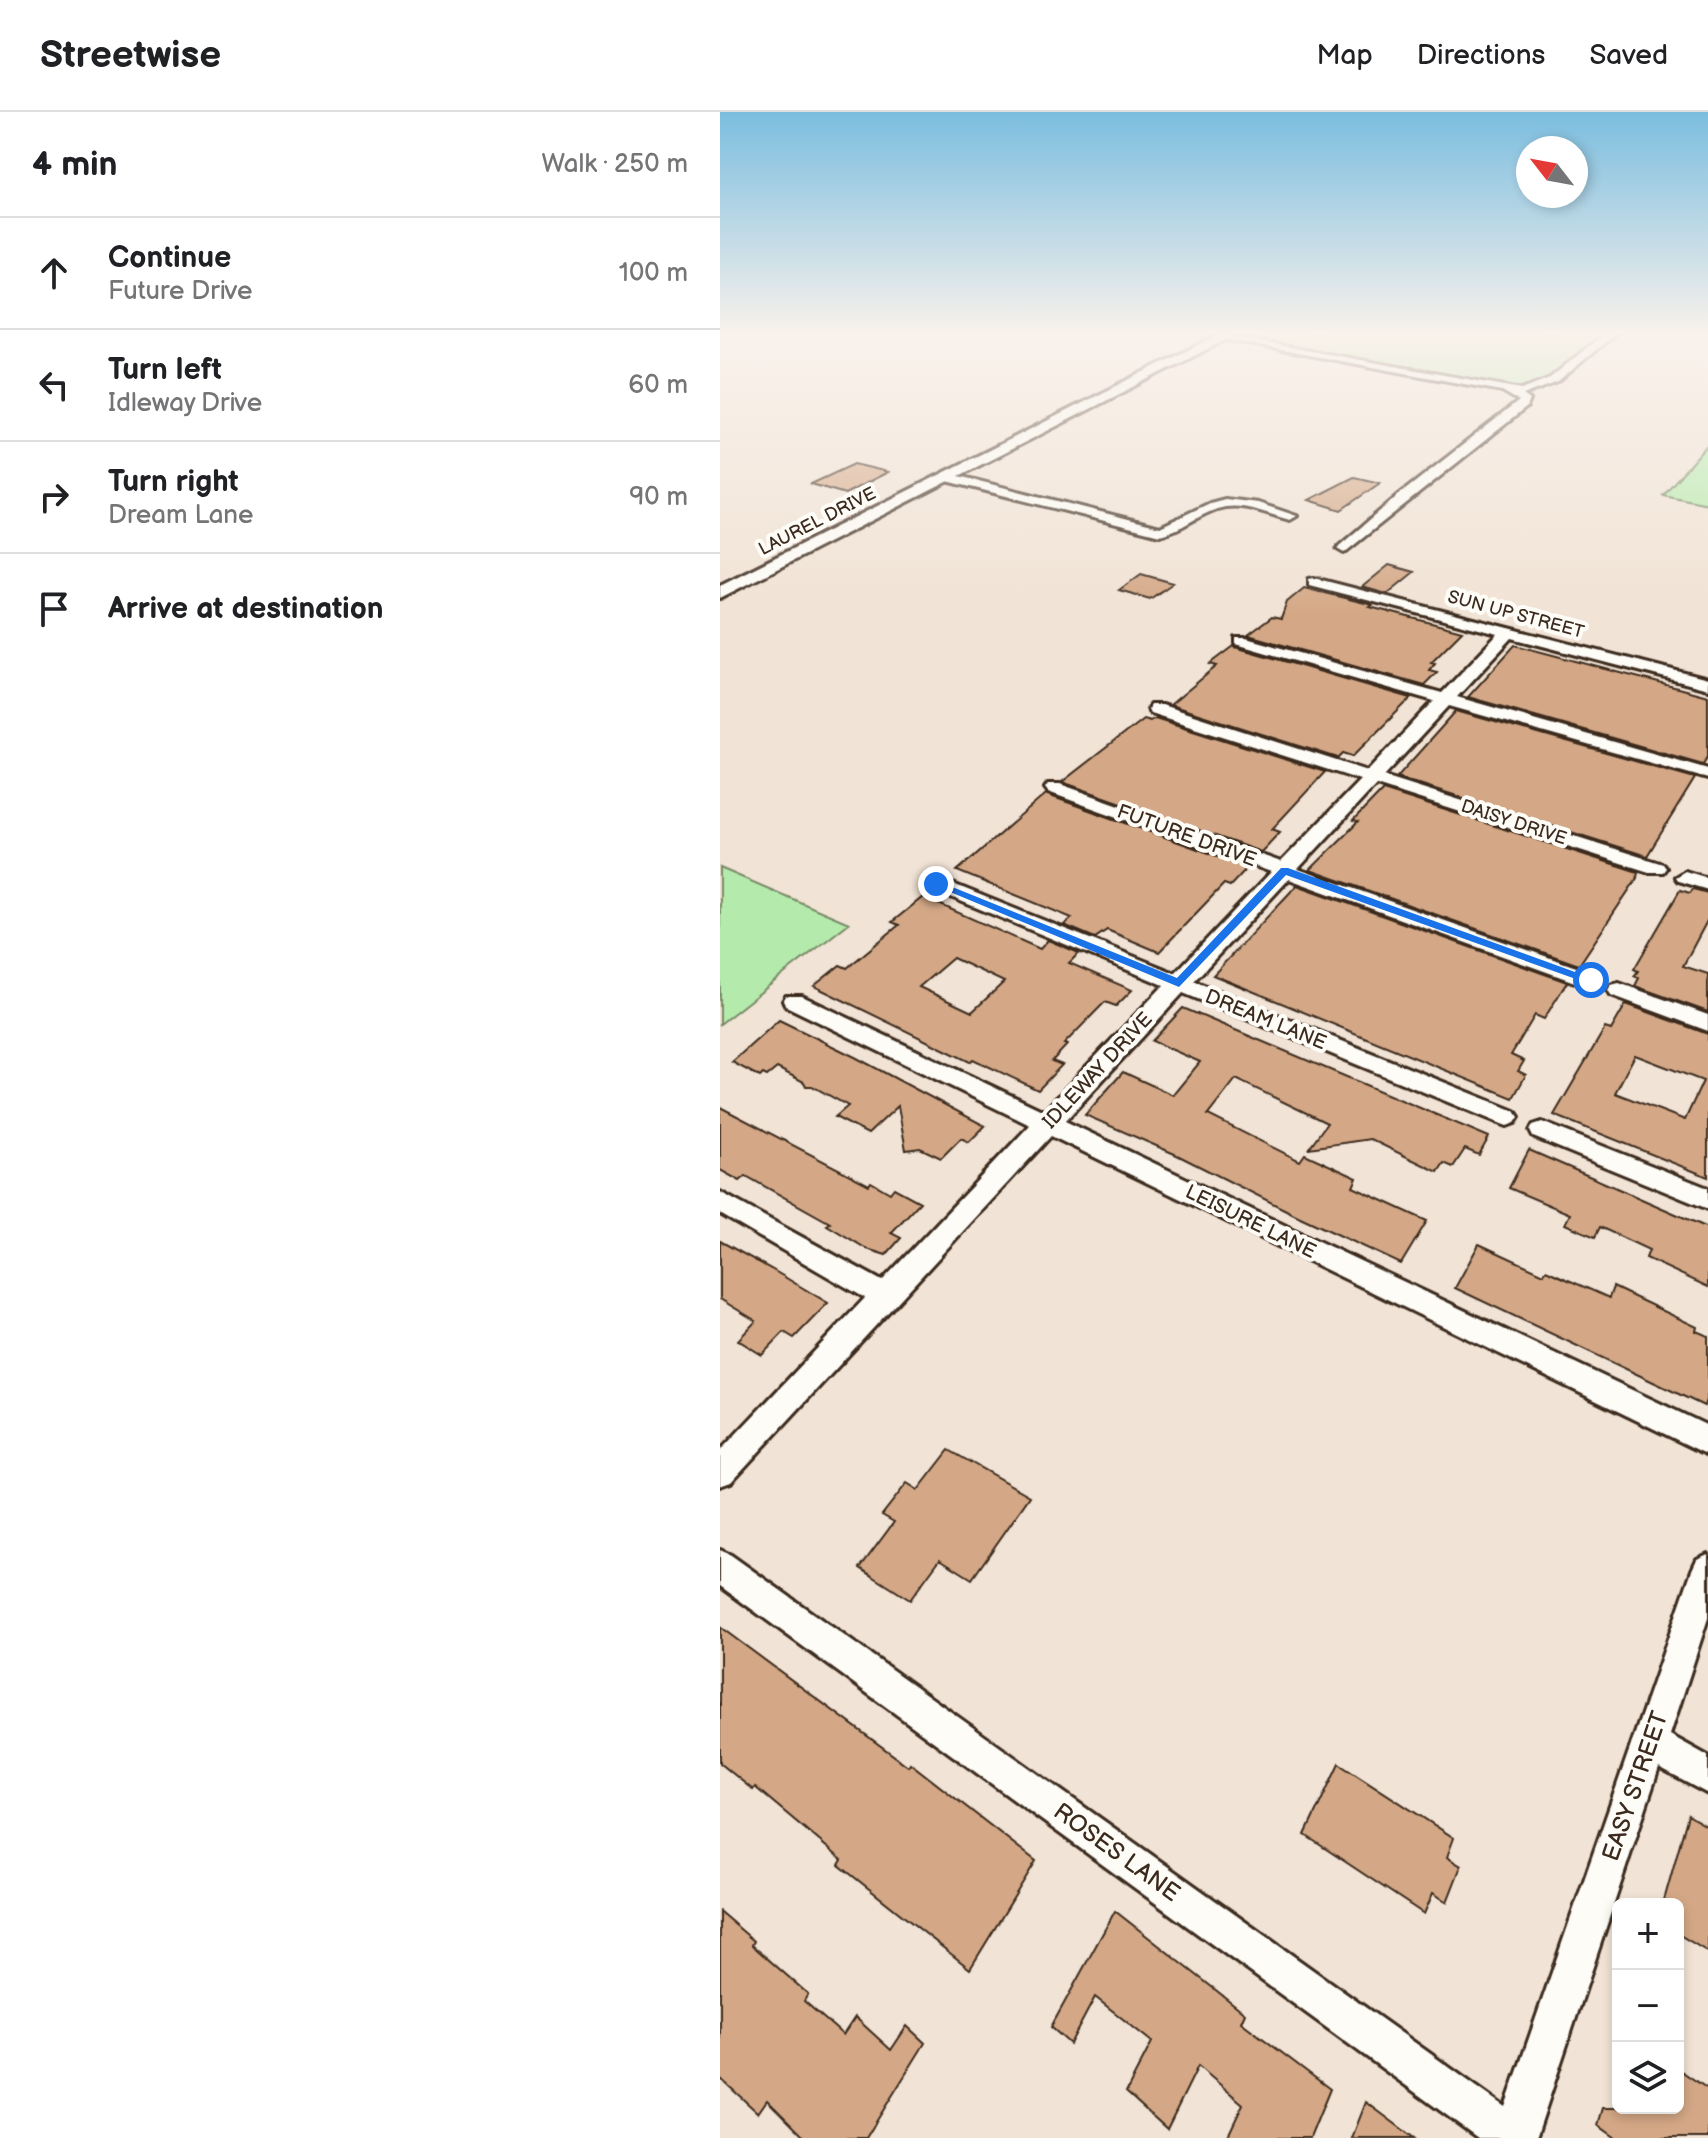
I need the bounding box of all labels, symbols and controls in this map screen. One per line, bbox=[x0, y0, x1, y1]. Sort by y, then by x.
text: Streetwise bbox=[40, 33, 221, 78]
text: Map bbox=[1316, 39, 1373, 72]
text: Directions bbox=[1417, 39, 1545, 72]
text: Saved bbox=[1589, 39, 1668, 72]
north arrow bbox=[1516, 136, 1588, 208]
text: 4 min bbox=[32, 144, 118, 185]
text: Walk · 250 m bbox=[542, 149, 688, 180]
text: Continue bbox=[108, 240, 231, 276]
icon: ahead bbox=[32, 251, 76, 295]
text: 100 m bbox=[619, 258, 688, 289]
text: Future Drive bbox=[108, 276, 252, 307]
text: Turn left bbox=[108, 352, 222, 388]
icon: left bbox=[32, 363, 76, 407]
text: 60 m bbox=[628, 370, 688, 401]
text: Idleway Drive bbox=[108, 388, 262, 419]
text: Turn right bbox=[108, 464, 239, 500]
icon: right bbox=[32, 475, 76, 519]
text: 90 m bbox=[629, 482, 688, 513]
street label: LAUREL DRIVE bbox=[755, 483, 879, 560]
text: Dream Lane bbox=[108, 500, 253, 531]
street label: SUN UP STREET bbox=[1445, 586, 1586, 643]
icon: arrive bbox=[32, 587, 76, 631]
text: Arrive at destination bbox=[108, 591, 384, 627]
street label: DAISY DRIVE bbox=[1458, 796, 1569, 849]
street label: FUTURE DRIVE bbox=[1114, 800, 1260, 872]
route end bbox=[918, 866, 954, 902]
route start bbox=[1573, 962, 1609, 998]
street label: DREAM LANE bbox=[1201, 985, 1330, 1055]
street label: IDLEWAY DRIVE bbox=[1038, 1008, 1158, 1134]
street label: LEISURE LANE bbox=[1181, 1180, 1320, 1264]
street label: EASY STREET bbox=[1596, 1707, 1675, 1865]
street label: ROSES LANE bbox=[1048, 1797, 1185, 1908]
map controls bbox=[1612, 1898, 1684, 2114]
button: + bbox=[1612, 1898, 1684, 1970]
button: − bbox=[1612, 1970, 1684, 2042]
button: layers bbox=[1612, 2042, 1684, 2114]

